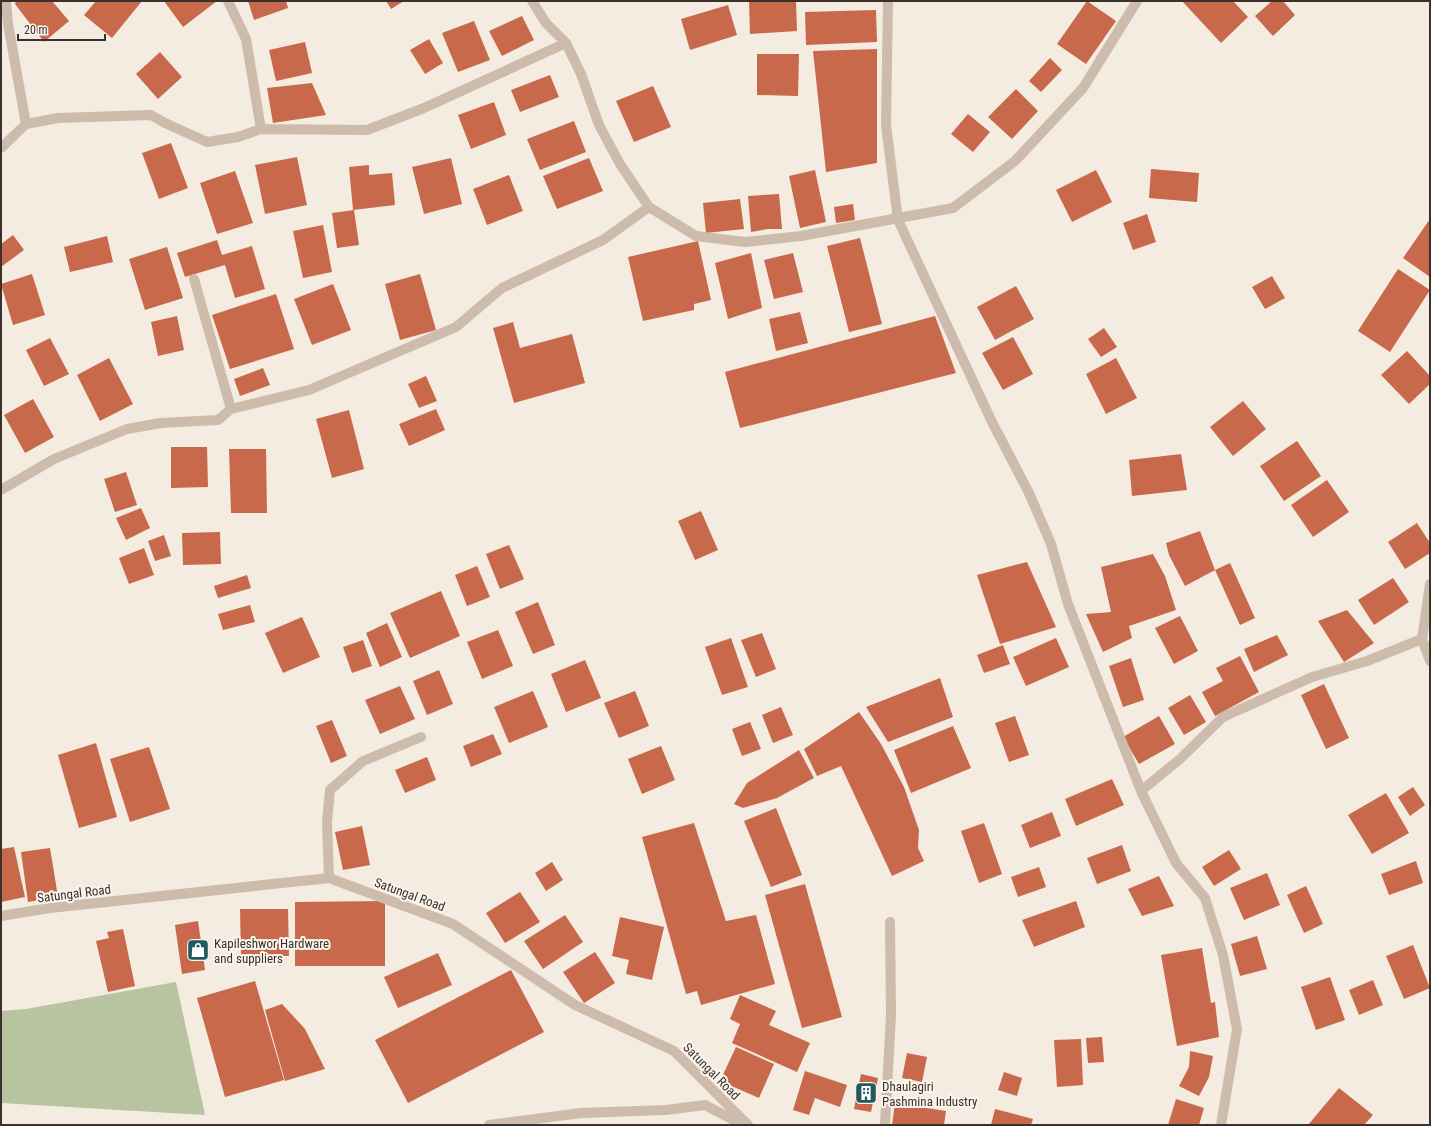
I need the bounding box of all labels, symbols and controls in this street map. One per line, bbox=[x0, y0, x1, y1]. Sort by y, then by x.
scale bar bbox=[18, 16, 105, 42]
text: 20 m bbox=[24, 23, 48, 37]
street label: Satungal Road bbox=[372, 875, 447, 914]
street label: Satungal Road bbox=[36, 882, 112, 905]
place label: Kapileshwor Hardware and suppliers bbox=[214, 936, 329, 966]
shop icon: Kapileshwor Hardware and suppliers bbox=[185, 937, 211, 963]
street label: Satungal Road bbox=[680, 1040, 743, 1103]
place label: Dhaulagiri Pashmina Industry bbox=[882, 1079, 978, 1109]
building icon: Dhaulagiri Pashmina Industry bbox=[853, 1080, 879, 1106]

